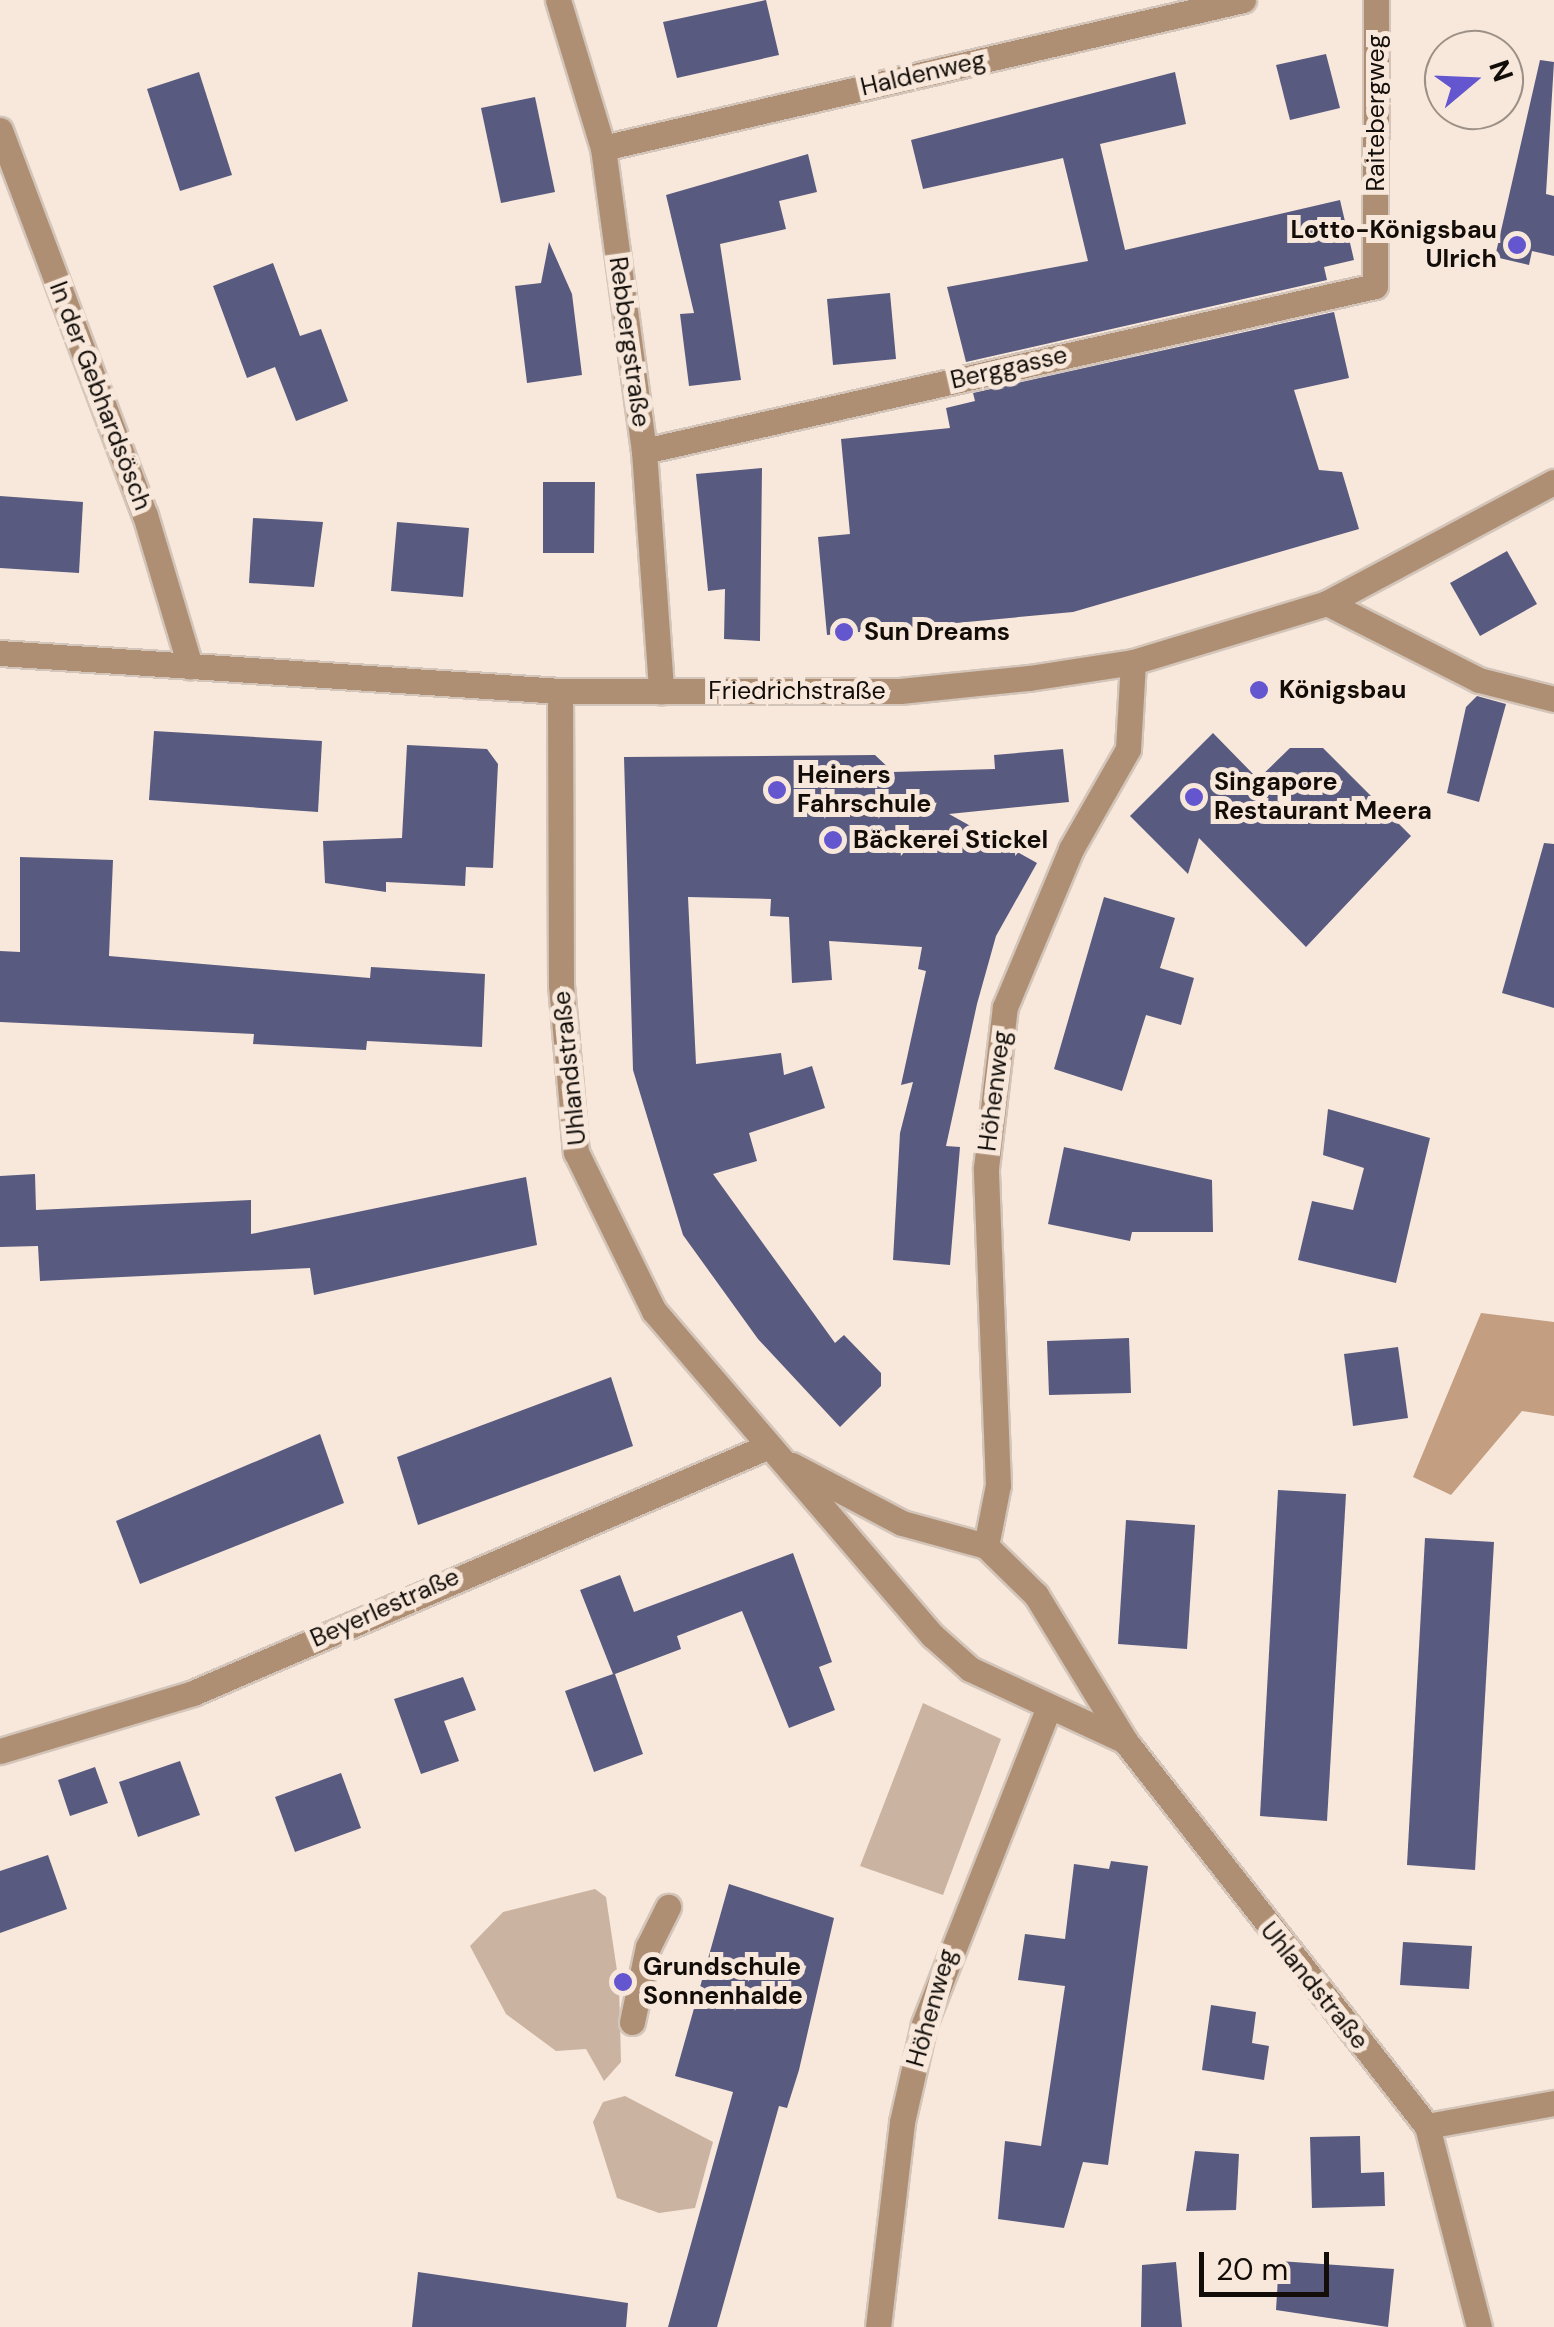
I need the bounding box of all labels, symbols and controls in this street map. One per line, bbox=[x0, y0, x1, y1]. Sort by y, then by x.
north arrow bbox=[1424, 30, 1524, 130]
street label: Raitebergweg bbox=[1361, 34, 1391, 192]
street label: Haldenweg bbox=[858, 45, 988, 103]
text: N bbox=[1480, 55, 1522, 86]
place label: Lotto-Königsbau Ulrich bbox=[1290, 216, 1497, 275]
marker: Lotto-Königsbau Ulrich bbox=[1506, 234, 1528, 256]
street label: Rebbergstraße bbox=[602, 255, 656, 429]
street label: In der Gebhardsösch bbox=[43, 277, 157, 515]
street label: Berggasse bbox=[948, 340, 1070, 396]
place label: Sun Dreams bbox=[864, 617, 1010, 647]
marker: Sun Dreams bbox=[833, 621, 855, 643]
place label: Königsbau bbox=[1279, 675, 1406, 705]
street label: Friedrichstraße bbox=[708, 676, 886, 706]
marker: Königsbau bbox=[1248, 679, 1270, 701]
place label: Heiners Fahrschule bbox=[797, 761, 931, 820]
place label: Singapore Restaurant Meera bbox=[1214, 768, 1432, 827]
marker: Heiners Fahrschule bbox=[766, 779, 788, 801]
marker: Singapore Restaurant Meera bbox=[1183, 786, 1205, 808]
place label: Bäckerei Stickel bbox=[853, 825, 1048, 855]
marker: Bäckerei Stickel bbox=[822, 829, 844, 851]
street label: Uhlandstraße bbox=[547, 989, 593, 1147]
street label: Höhenweg bbox=[973, 1029, 1017, 1153]
street label: Beyerlestraße bbox=[306, 1562, 464, 1654]
street label: Uhlandstraße bbox=[1254, 1916, 1374, 2056]
street label: Höhenweg bbox=[901, 1945, 963, 2071]
place label: Grundschule Sonnenhalde bbox=[643, 1953, 803, 2012]
marker: Grundschule Sonnenhalde bbox=[612, 1971, 634, 1993]
scale bar bbox=[1204, 2232, 1334, 2294]
text: 20 m bbox=[1216, 2250, 1288, 2289]

